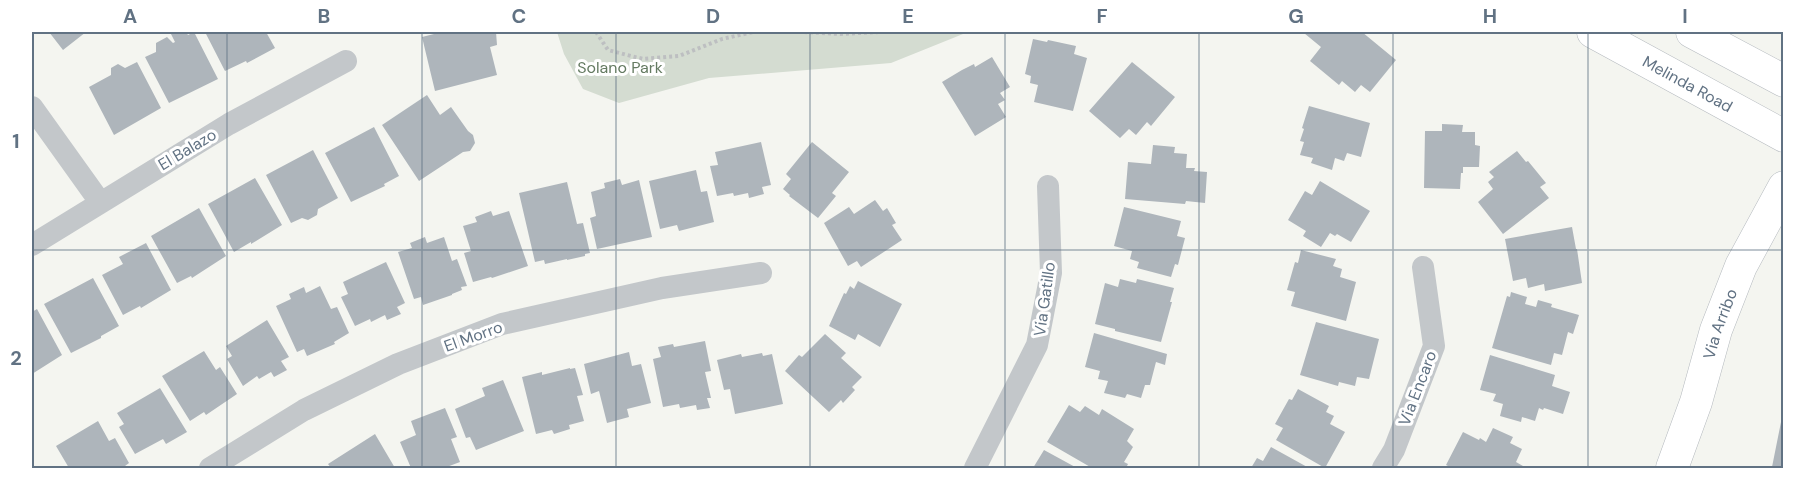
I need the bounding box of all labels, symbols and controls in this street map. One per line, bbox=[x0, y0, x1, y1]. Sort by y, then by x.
text: A bbox=[123, 3, 137, 29]
text: B bbox=[318, 3, 330, 29]
text: C bbox=[512, 3, 526, 29]
text: D bbox=[706, 3, 720, 29]
text: E bbox=[902, 3, 914, 29]
text: F bbox=[1096, 3, 1108, 29]
text: G bbox=[1288, 3, 1304, 29]
text: H bbox=[1483, 3, 1497, 29]
text: I bbox=[1682, 3, 1688, 29]
street label: Melinda Road bbox=[1639, 51, 1736, 117]
park label: Solano Park bbox=[577, 57, 663, 78]
street label: El Balazo bbox=[154, 124, 220, 175]
text: 1 bbox=[12, 128, 20, 154]
street label: Via Gatillo bbox=[1029, 261, 1060, 338]
street label: Via Arribo bbox=[1698, 286, 1742, 362]
street label: El Morro bbox=[441, 316, 505, 357]
text: 2 bbox=[10, 345, 22, 371]
street label: Via Encaro bbox=[1394, 348, 1441, 429]

